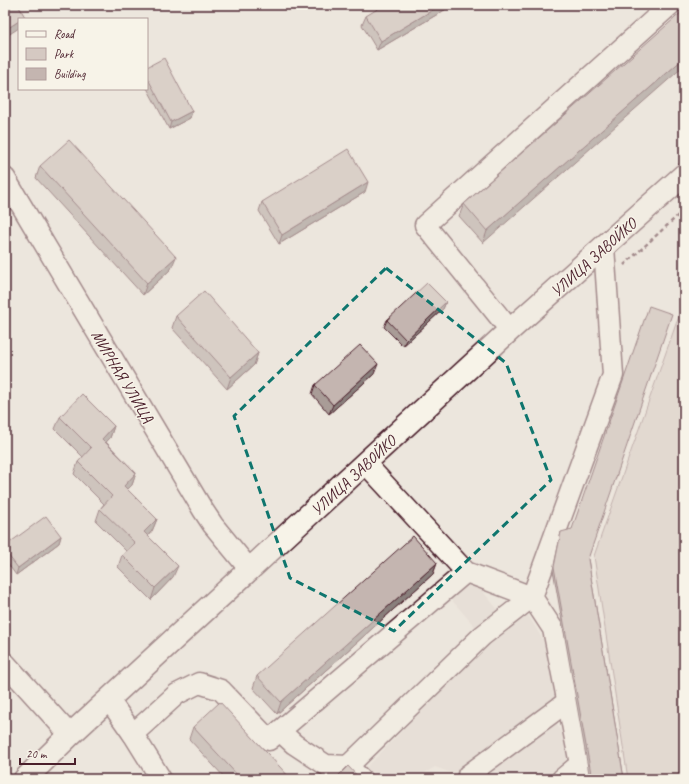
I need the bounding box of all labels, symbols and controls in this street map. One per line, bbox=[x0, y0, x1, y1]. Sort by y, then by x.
legend bbox=[18, 18, 148, 90]
text: Road bbox=[54, 26, 76, 42]
text: Park bbox=[54, 46, 75, 62]
text: Building bbox=[54, 66, 86, 82]
street label: УЛИЦА ЗАВОЙКО bbox=[547, 213, 642, 302]
street label: МИРНАЯ УЛИЦА bbox=[87, 327, 158, 427]
street label: УЛИЦА ЗАВОЙКО bbox=[307, 430, 402, 520]
scale bar bbox=[20, 740, 75, 766]
text: 20 m bbox=[26, 746, 48, 762]

